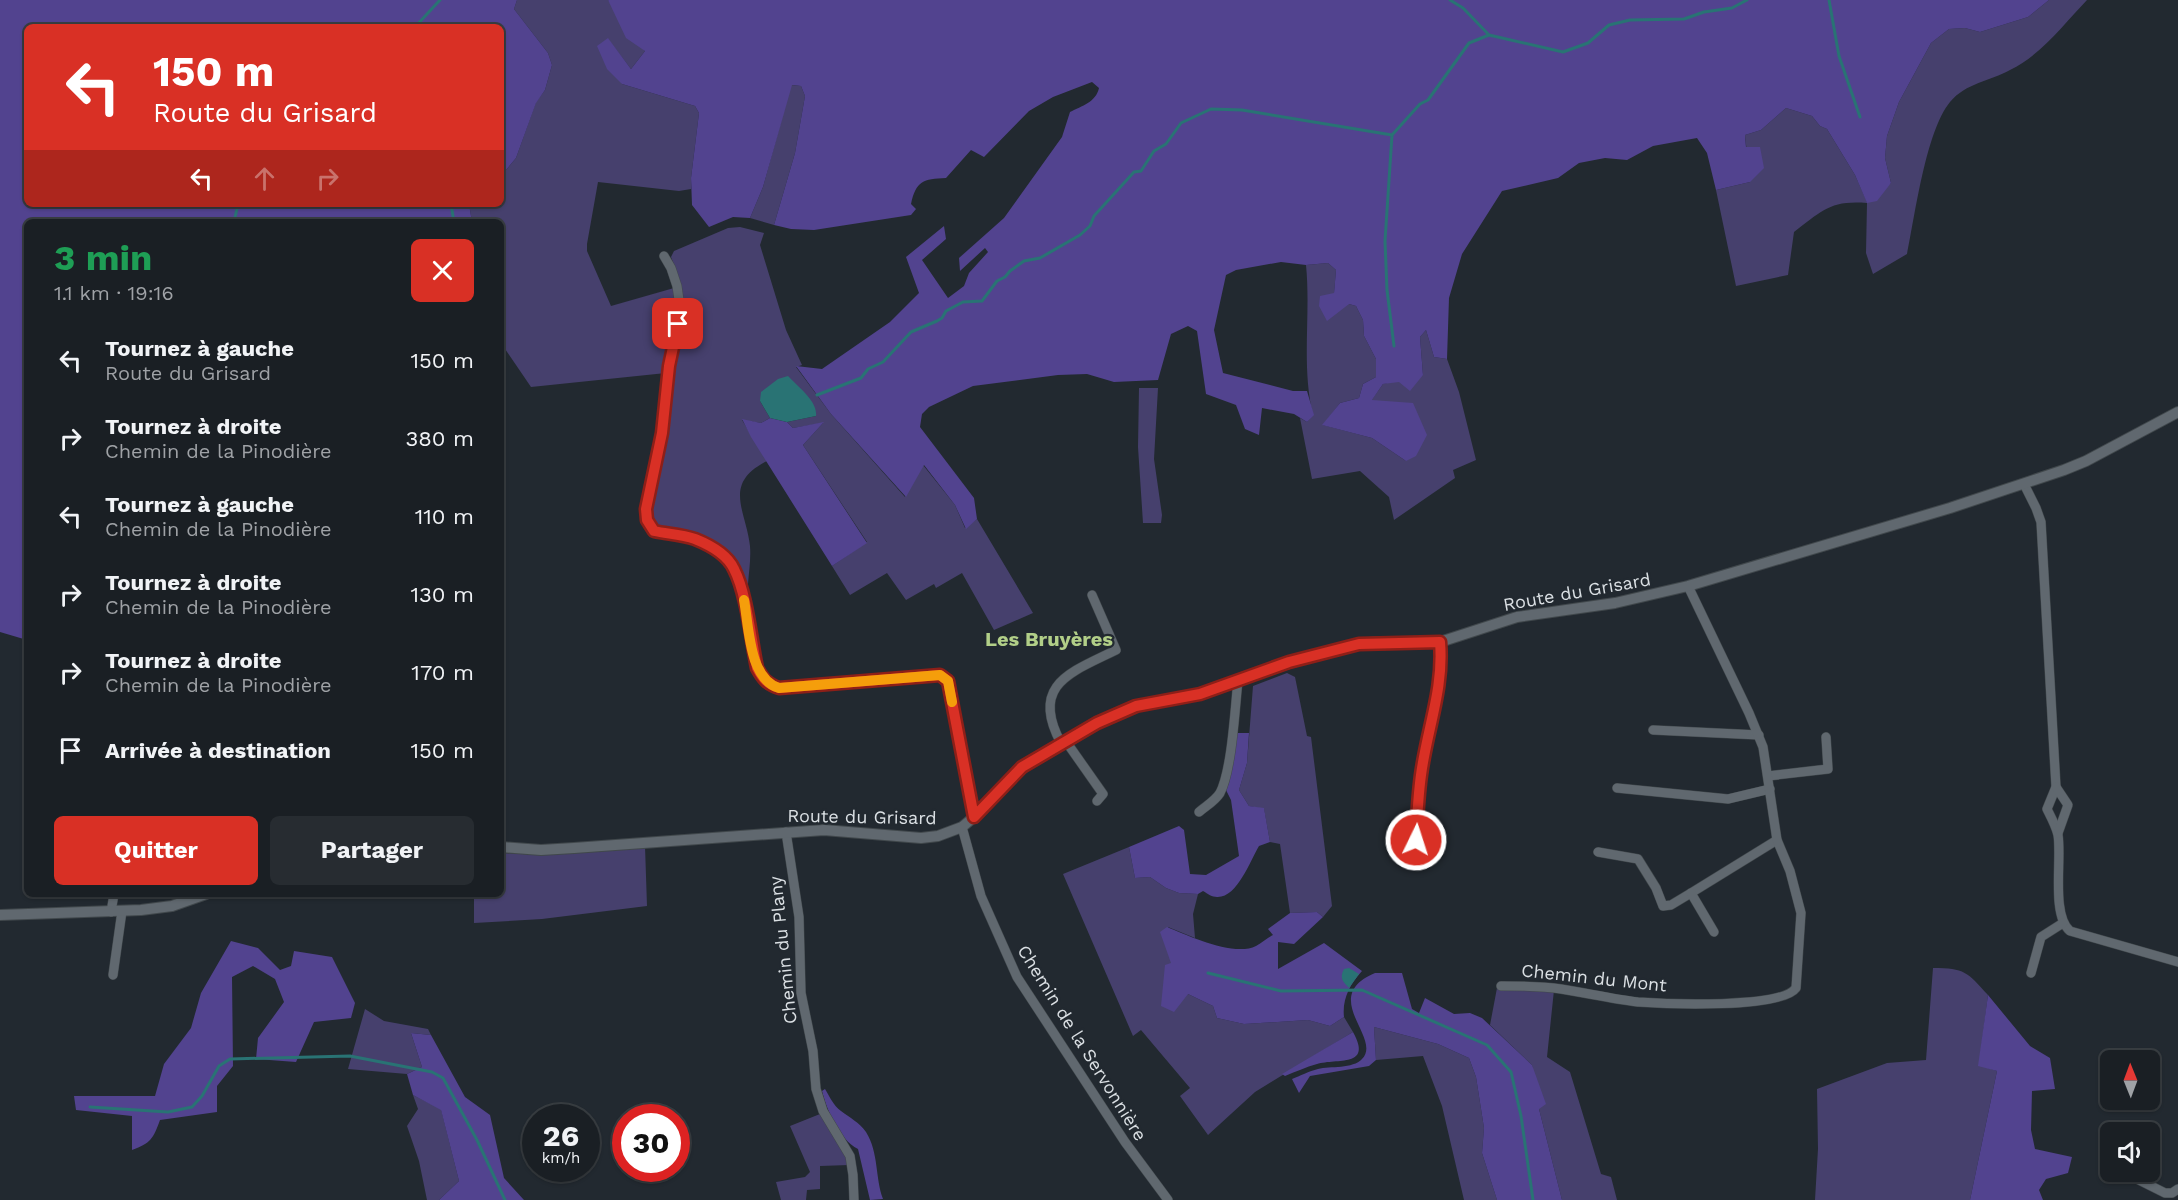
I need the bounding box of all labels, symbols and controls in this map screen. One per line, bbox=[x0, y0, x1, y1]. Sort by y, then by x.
text: 150 m bbox=[153, 47, 274, 96]
icon: left bbox=[54, 48, 132, 126]
text: Route du Grisard bbox=[153, 97, 377, 129]
icon: left bbox=[185, 162, 218, 195]
icon: ahead bbox=[248, 162, 281, 195]
icon: right bbox=[311, 162, 344, 195]
text: 3 min bbox=[54, 237, 152, 279]
button: close bbox=[411, 239, 474, 302]
text: 1.1 km · 19:16 bbox=[54, 281, 174, 305]
pin bbox=[652, 298, 703, 349]
icon: arrive bbox=[661, 307, 694, 340]
text: Tournez à gauche bbox=[105, 336, 294, 361]
icon: left bbox=[54, 344, 87, 377]
text: 150 m bbox=[410, 348, 474, 373]
text: Route du Grisard bbox=[105, 361, 271, 385]
text: Tournez à droite bbox=[105, 414, 282, 439]
icon: right bbox=[54, 422, 87, 455]
text: 380 m bbox=[405, 426, 474, 451]
text: Chemin de la Pinodière bbox=[105, 439, 332, 463]
text: Tournez à gauche bbox=[105, 492, 294, 517]
icon: left bbox=[54, 500, 87, 533]
text: 110 m bbox=[415, 504, 474, 529]
text: Chemin de la Pinodière bbox=[105, 517, 332, 541]
street label: Route du Grisard bbox=[1502, 568, 1652, 615]
text: Tournez à droite bbox=[105, 570, 282, 595]
icon: right bbox=[54, 578, 87, 611]
text: 130 m bbox=[410, 582, 474, 607]
text: Chemin de la Pinodière bbox=[105, 595, 332, 619]
district label: Les Bruyères bbox=[985, 627, 1113, 651]
text: Tournez à droite bbox=[105, 648, 282, 673]
icon: right bbox=[54, 656, 87, 689]
text: 170 m bbox=[411, 660, 474, 685]
text: Chemin de la Pinodière bbox=[105, 673, 332, 697]
icon: arrive bbox=[54, 734, 87, 767]
text: Arrivée à destination bbox=[105, 738, 331, 763]
text: 150 m bbox=[410, 738, 474, 763]
street label: Route du Grisard bbox=[787, 805, 937, 828]
position arrow bbox=[1384, 808, 1448, 872]
button: Quitter bbox=[54, 816, 258, 885]
button: Partager bbox=[270, 816, 474, 885]
street label: Chemin du Plany bbox=[764, 874, 801, 1025]
street label: Chemin de la Servonnière bbox=[1013, 941, 1151, 1144]
street label: Chemin du Mont bbox=[1520, 959, 1668, 996]
north arrow bbox=[2100, 1050, 2160, 1110]
map controls bbox=[2100, 1050, 2160, 1182]
speed limit sign: 30 bbox=[612, 1104, 690, 1182]
text: 26 bbox=[543, 1118, 579, 1153]
button: sound bbox=[2100, 1122, 2160, 1182]
text: km/h bbox=[542, 1149, 580, 1167]

